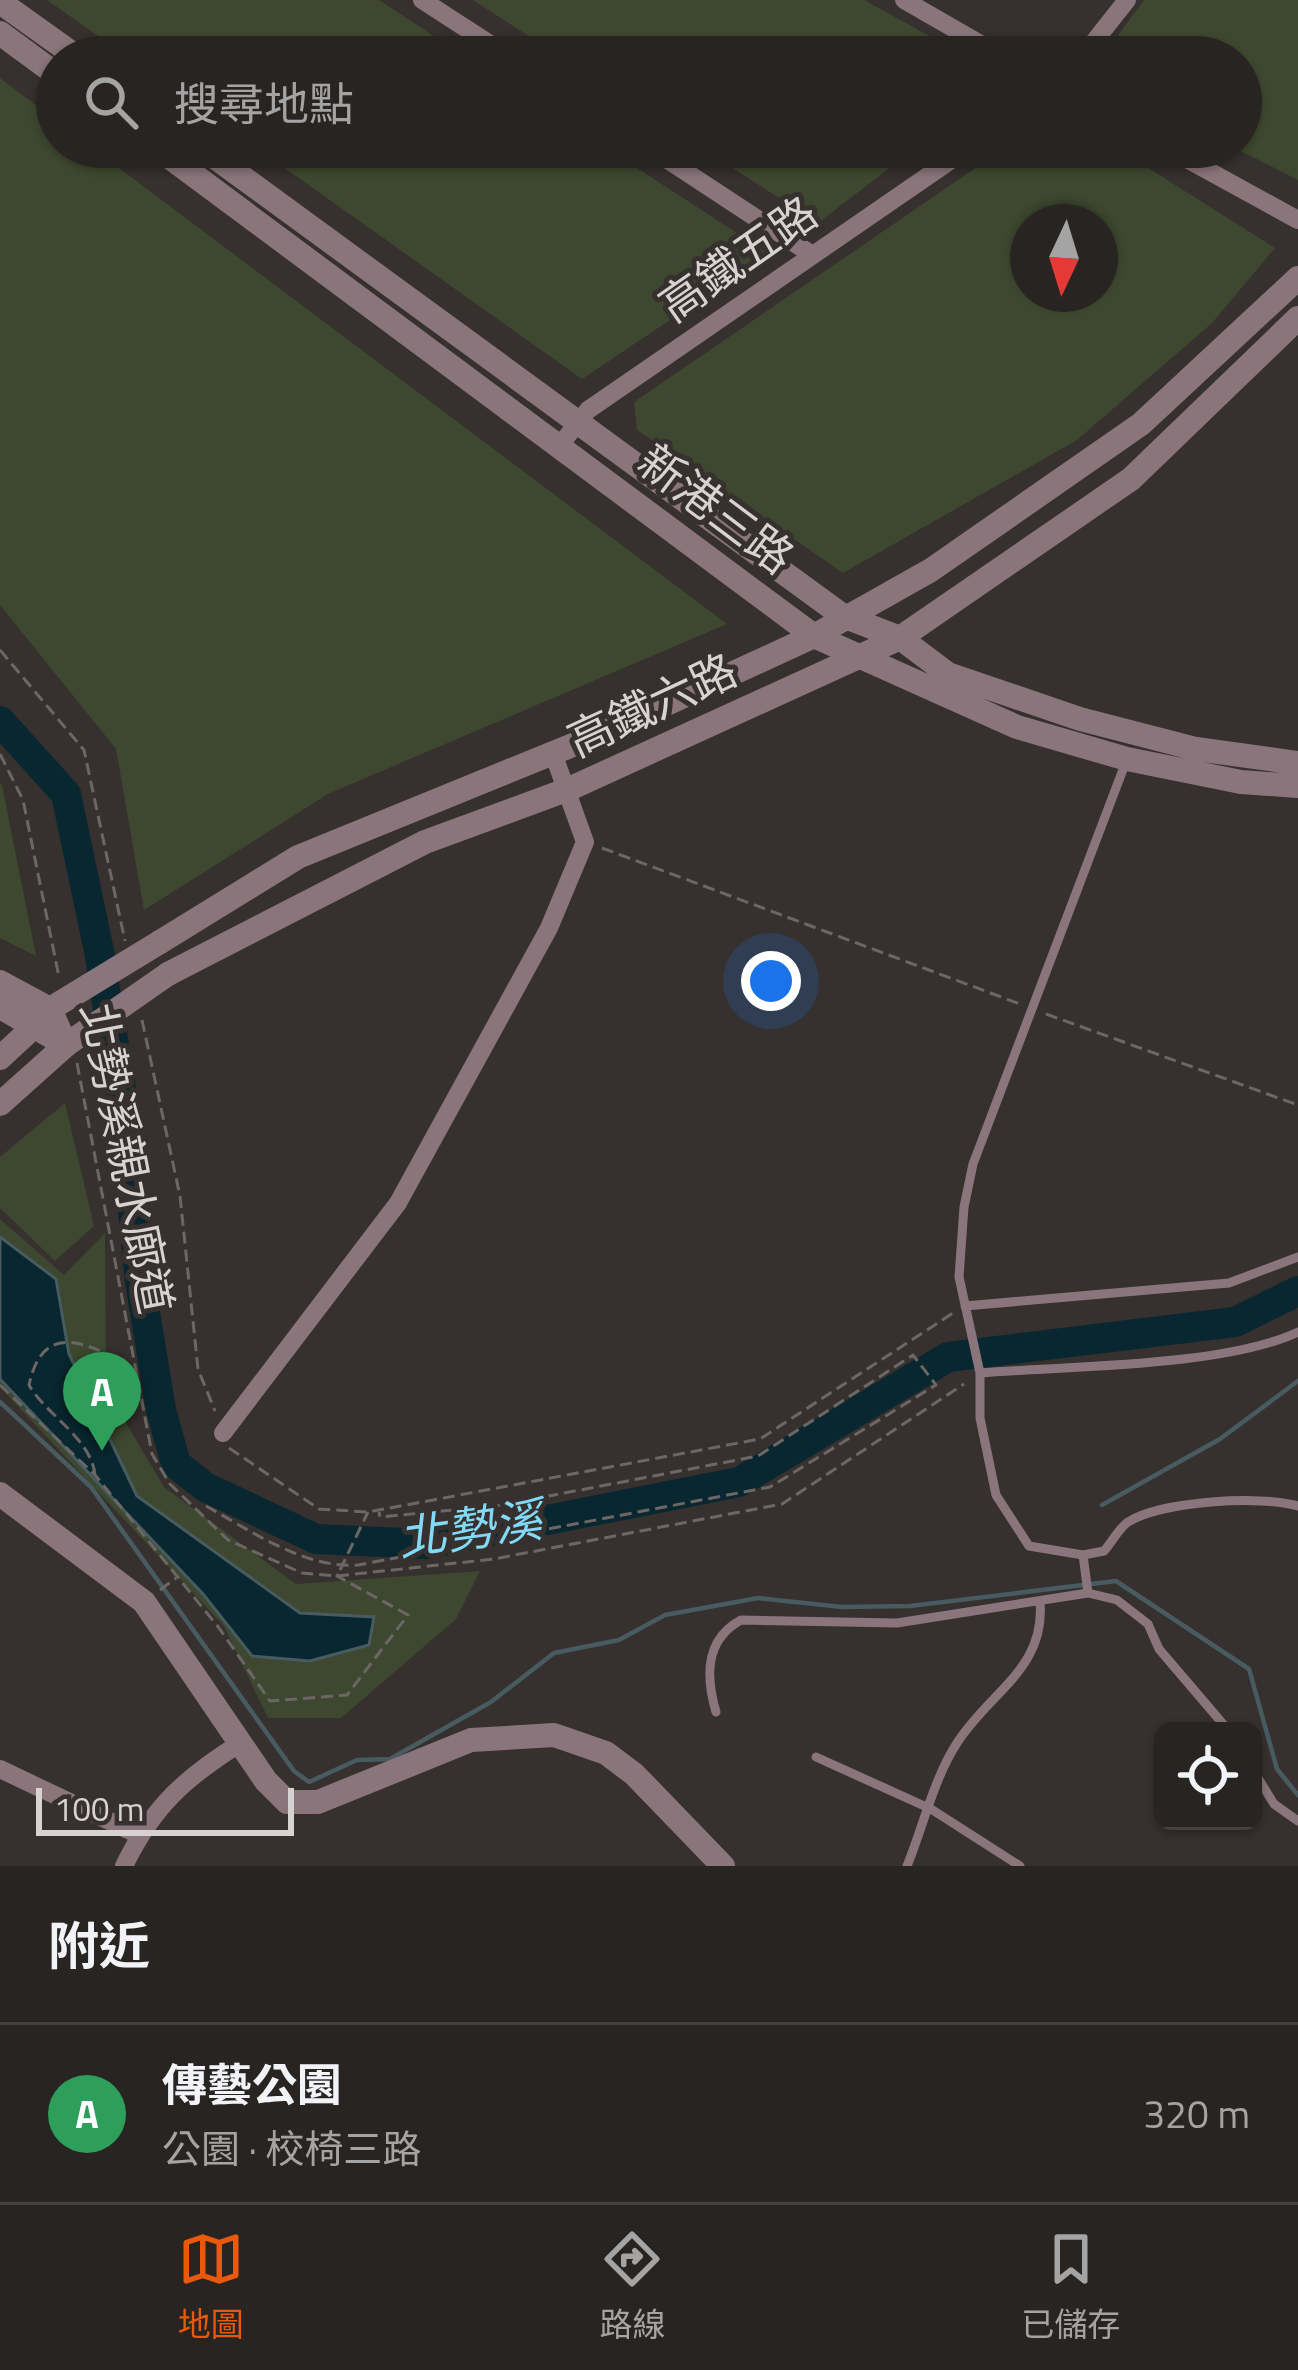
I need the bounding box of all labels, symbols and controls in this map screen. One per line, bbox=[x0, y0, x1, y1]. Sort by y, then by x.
search box bbox=[36, 36, 1262, 168]
icon: search bbox=[78, 69, 144, 135]
text: 搜尋地點 bbox=[174, 69, 354, 137]
street label: 高鐵五路 bbox=[644, 179, 831, 338]
north arrow bbox=[1010, 204, 1118, 312]
street label: 新港三路 bbox=[624, 427, 809, 590]
street label: 高鐵六路 bbox=[556, 635, 748, 773]
your location bbox=[741, 951, 801, 1011]
street label: 北勢溪親水廊道 bbox=[65, 997, 191, 1319]
pin: A bbox=[63, 1352, 141, 1451]
water label: 北勢溪 bbox=[394, 1482, 552, 1575]
map controls bbox=[1154, 1722, 1262, 1830]
button: locate bbox=[1154, 1722, 1262, 1830]
scale bar bbox=[36, 1782, 294, 1835]
text: 100 m bbox=[54, 1784, 144, 1834]
text: 附近 bbox=[48, 1906, 150, 1984]
text: 傳藝公園 bbox=[162, 2050, 342, 2118]
text: A bbox=[75, 2084, 99, 2143]
text: 320 m bbox=[1143, 2084, 1250, 2143]
text: 公園 · 校椅三路 bbox=[162, 2119, 422, 2178]
tab: 地圖 bbox=[178, 2226, 244, 2349]
tab: 路線 bbox=[599, 2226, 665, 2349]
tab: 已儲存 bbox=[1021, 2226, 1120, 2349]

